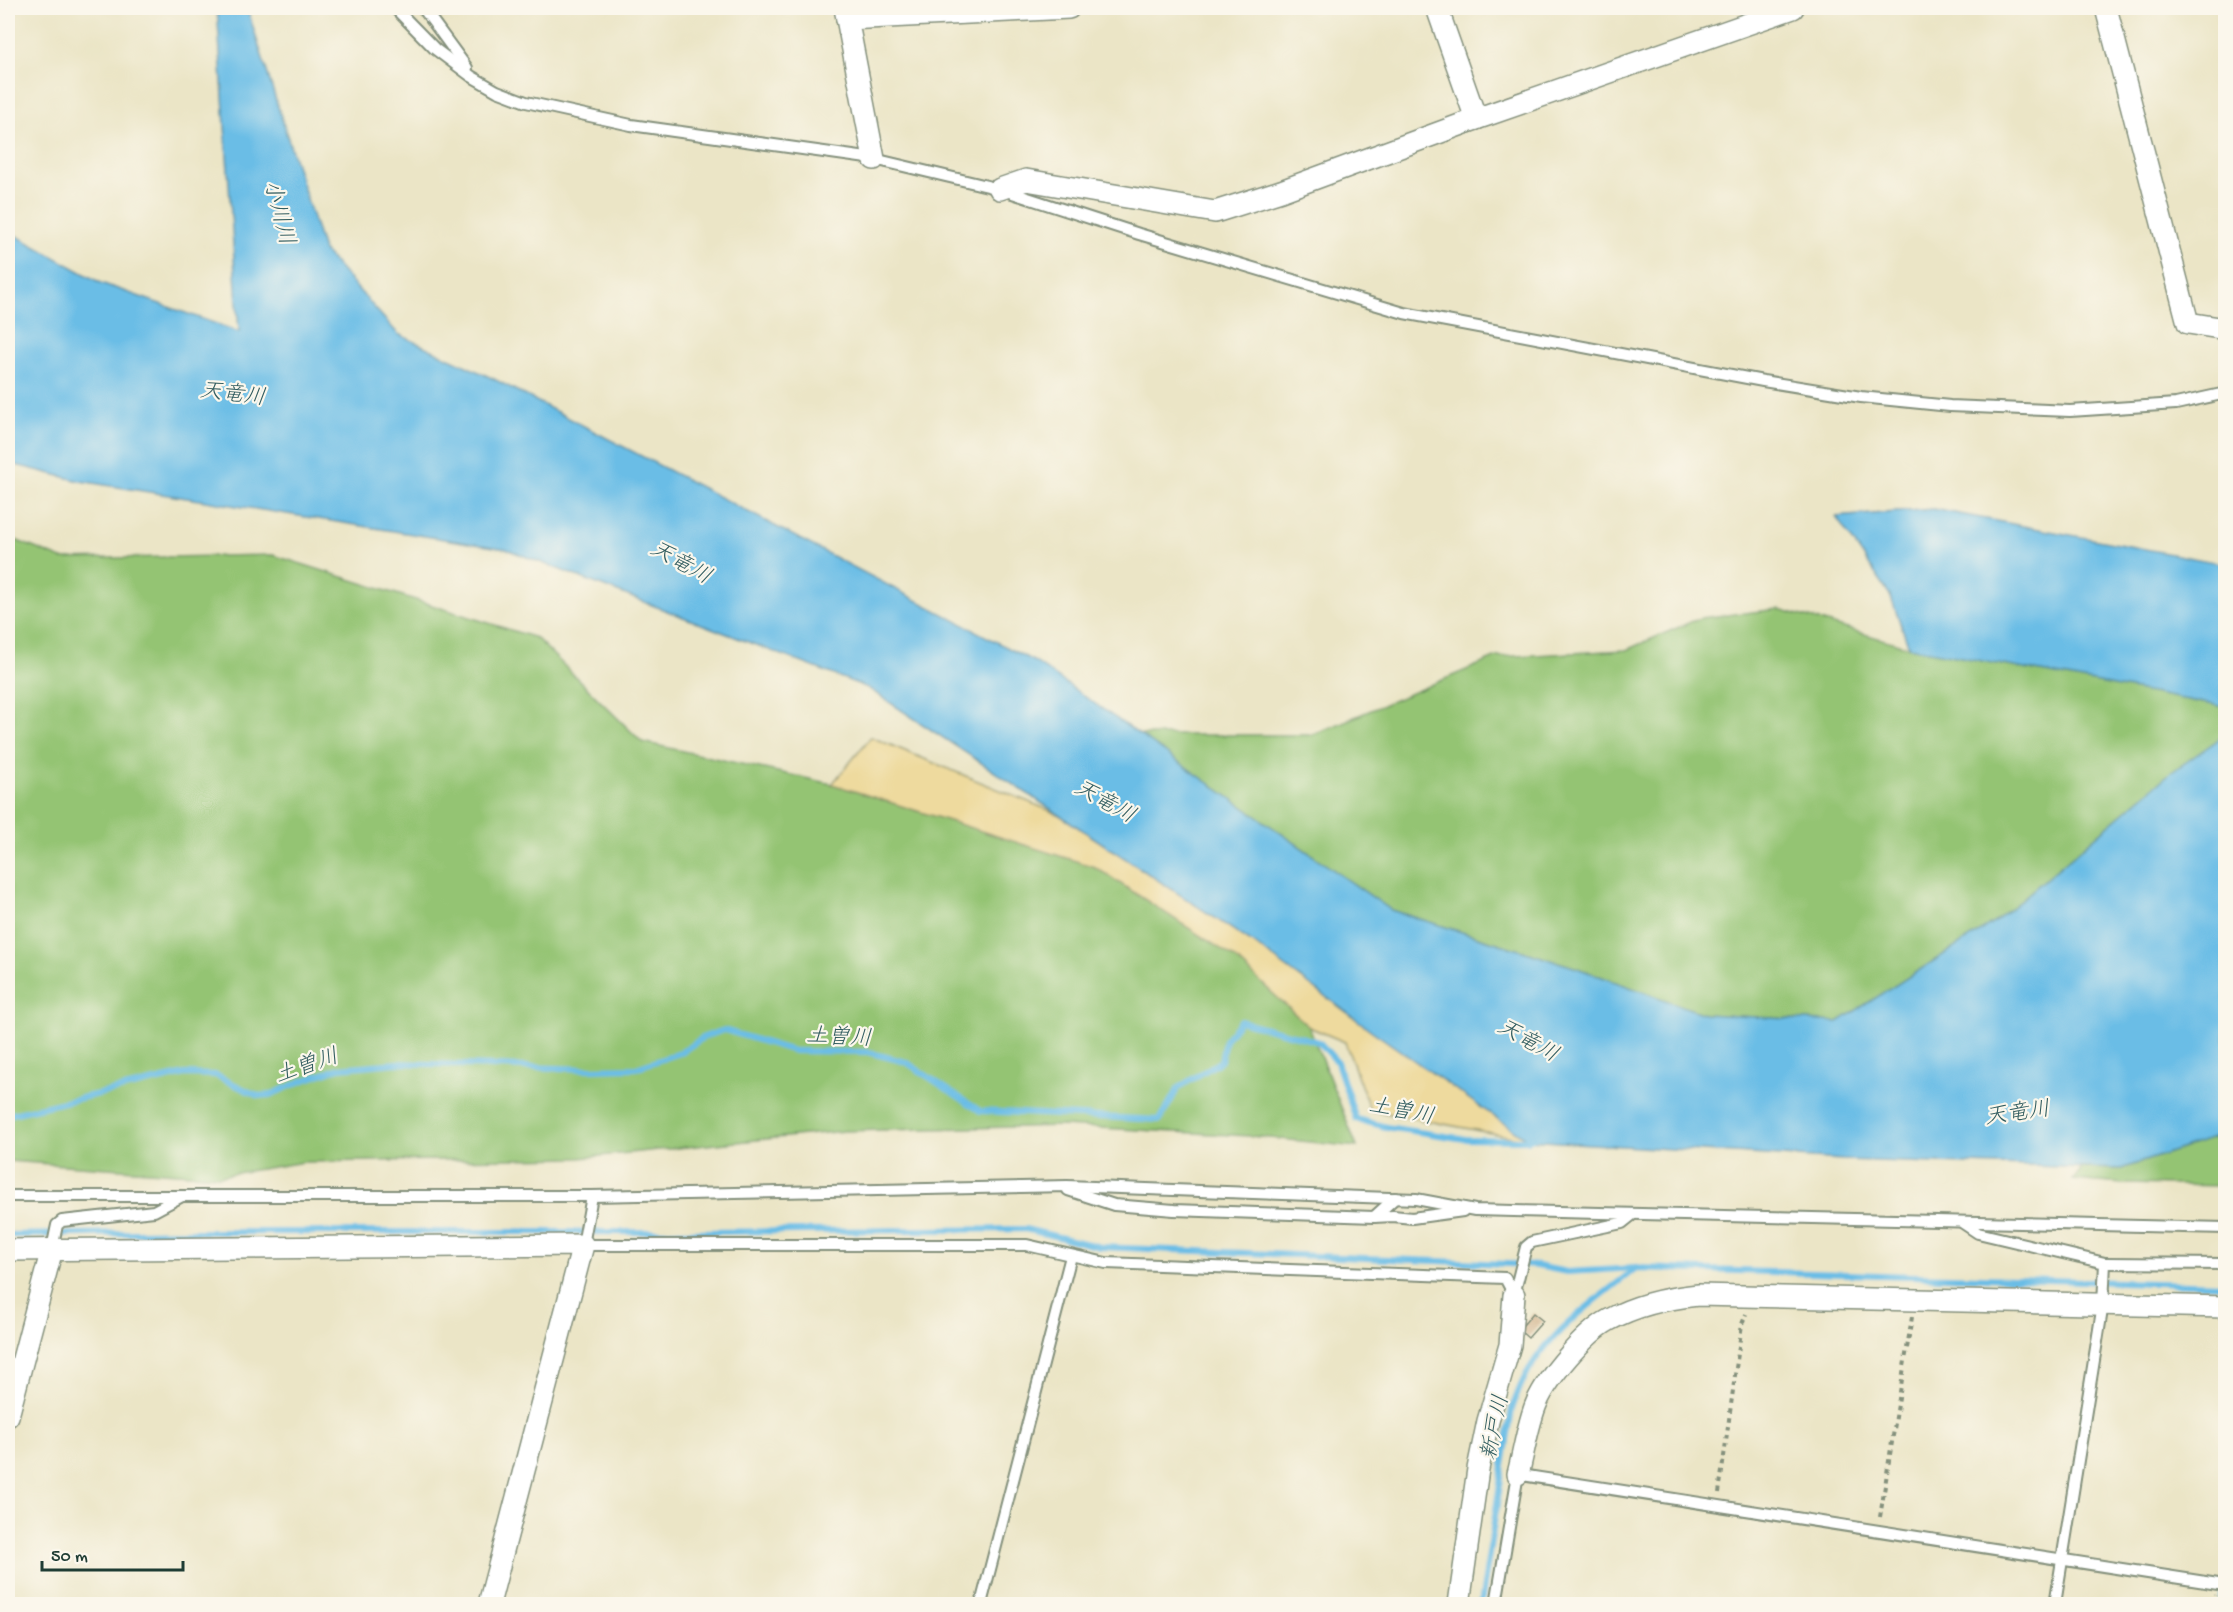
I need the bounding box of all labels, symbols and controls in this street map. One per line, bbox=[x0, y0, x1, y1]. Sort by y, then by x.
water label: 小川川 bbox=[256, 178, 299, 248]
water label: 天竜川 bbox=[198, 378, 267, 413]
water label: 天竜川 bbox=[645, 536, 716, 592]
water label: 天竜川 bbox=[1069, 775, 1140, 831]
water label: 天竜川 bbox=[1492, 1014, 1563, 1070]
water label: 土曽川 bbox=[805, 1022, 873, 1054]
water label: 土曽川 bbox=[271, 1043, 343, 1091]
water label: 土曽川 bbox=[1366, 1092, 1437, 1132]
water label: 天竜川 bbox=[1983, 1097, 2052, 1132]
water label: 新戸川 bbox=[1476, 1393, 1516, 1463]
scale bar bbox=[42, 1534, 183, 1572]
text: 50 m bbox=[51, 1547, 88, 1568]

